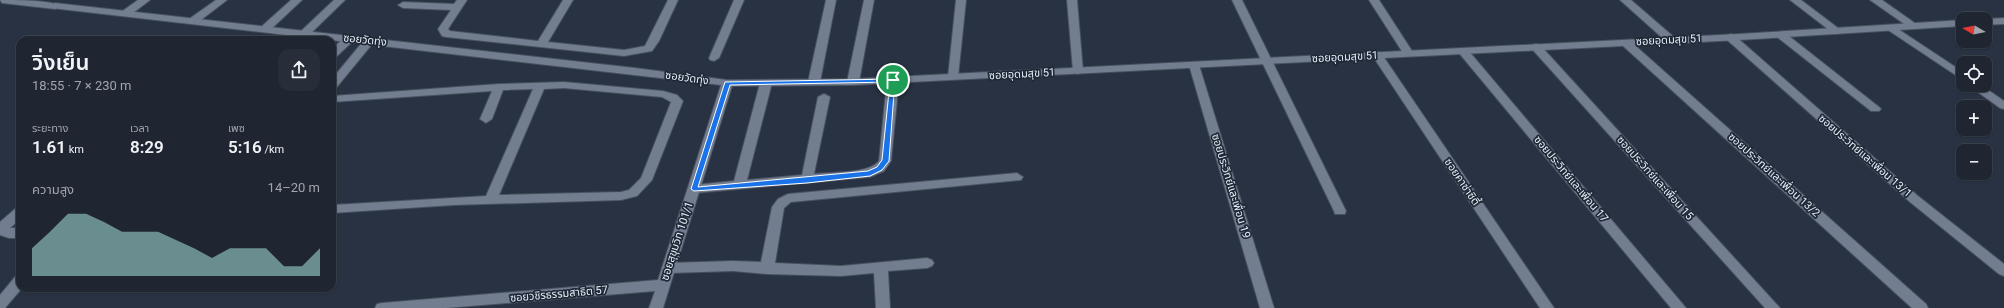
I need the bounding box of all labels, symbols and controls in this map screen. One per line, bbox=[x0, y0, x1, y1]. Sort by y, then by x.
north arrow bbox=[1956, 12, 1992, 48]
map controls bbox=[1956, 12, 1992, 180]
street label: ซอยวัดทุ่ง bbox=[343, 31, 388, 49]
street label: ซอยอุดมสุข 51 bbox=[1636, 32, 1702, 48]
button: share bbox=[278, 49, 320, 91]
street label: ซอยอุดมสุข 51 bbox=[1312, 49, 1378, 65]
text: วิ่งเย็น bbox=[32, 50, 89, 75]
button: locate bbox=[1956, 56, 1992, 92]
pin bbox=[876, 63, 910, 97]
street label: ซอยอุดมสุข 51 bbox=[989, 66, 1055, 82]
street label: ซอยวัดทุ่ง bbox=[664, 69, 710, 87]
icon: arrive bbox=[882, 69, 904, 91]
text: 18:55 · 7 × 230 m bbox=[32, 78, 131, 93]
button: + bbox=[1956, 100, 1992, 136]
street label: ซอยประวิทย์และเพื่อน 13/1 bbox=[1816, 111, 1915, 200]
text: ระยะทาง bbox=[32, 122, 68, 135]
text: เวลา bbox=[130, 122, 149, 135]
text: เพซ bbox=[228, 122, 245, 135]
street label: ซอยประวิทย์และเพื่อน 13/2 bbox=[1725, 129, 1824, 220]
street label: ซอยประวิทย์และเพื่อน 19 bbox=[1209, 132, 1255, 240]
street label: ซอยประวิทย์และเพื่อน 17 bbox=[1531, 132, 1612, 225]
street label: ซอยประวิทย์และเพื่อน 15 bbox=[1614, 132, 1698, 223]
text: 1.61 bbox=[32, 137, 66, 157]
text: 8:29 bbox=[130, 137, 164, 157]
text: 5:16 bbox=[228, 137, 262, 157]
text: km bbox=[66, 143, 84, 156]
text: /km bbox=[262, 143, 284, 156]
button: − bbox=[1956, 144, 1992, 180]
street label: ซอยคาซ่าซิตี้ bbox=[1442, 155, 1484, 208]
text: 14–20 m bbox=[268, 180, 320, 195]
text: ความสูง bbox=[32, 182, 74, 197]
street label: ซอยสุขุมวิท 101/1 bbox=[658, 200, 696, 282]
street label: ซอยวชิรธรรมสาธิต 57 bbox=[510, 283, 608, 305]

